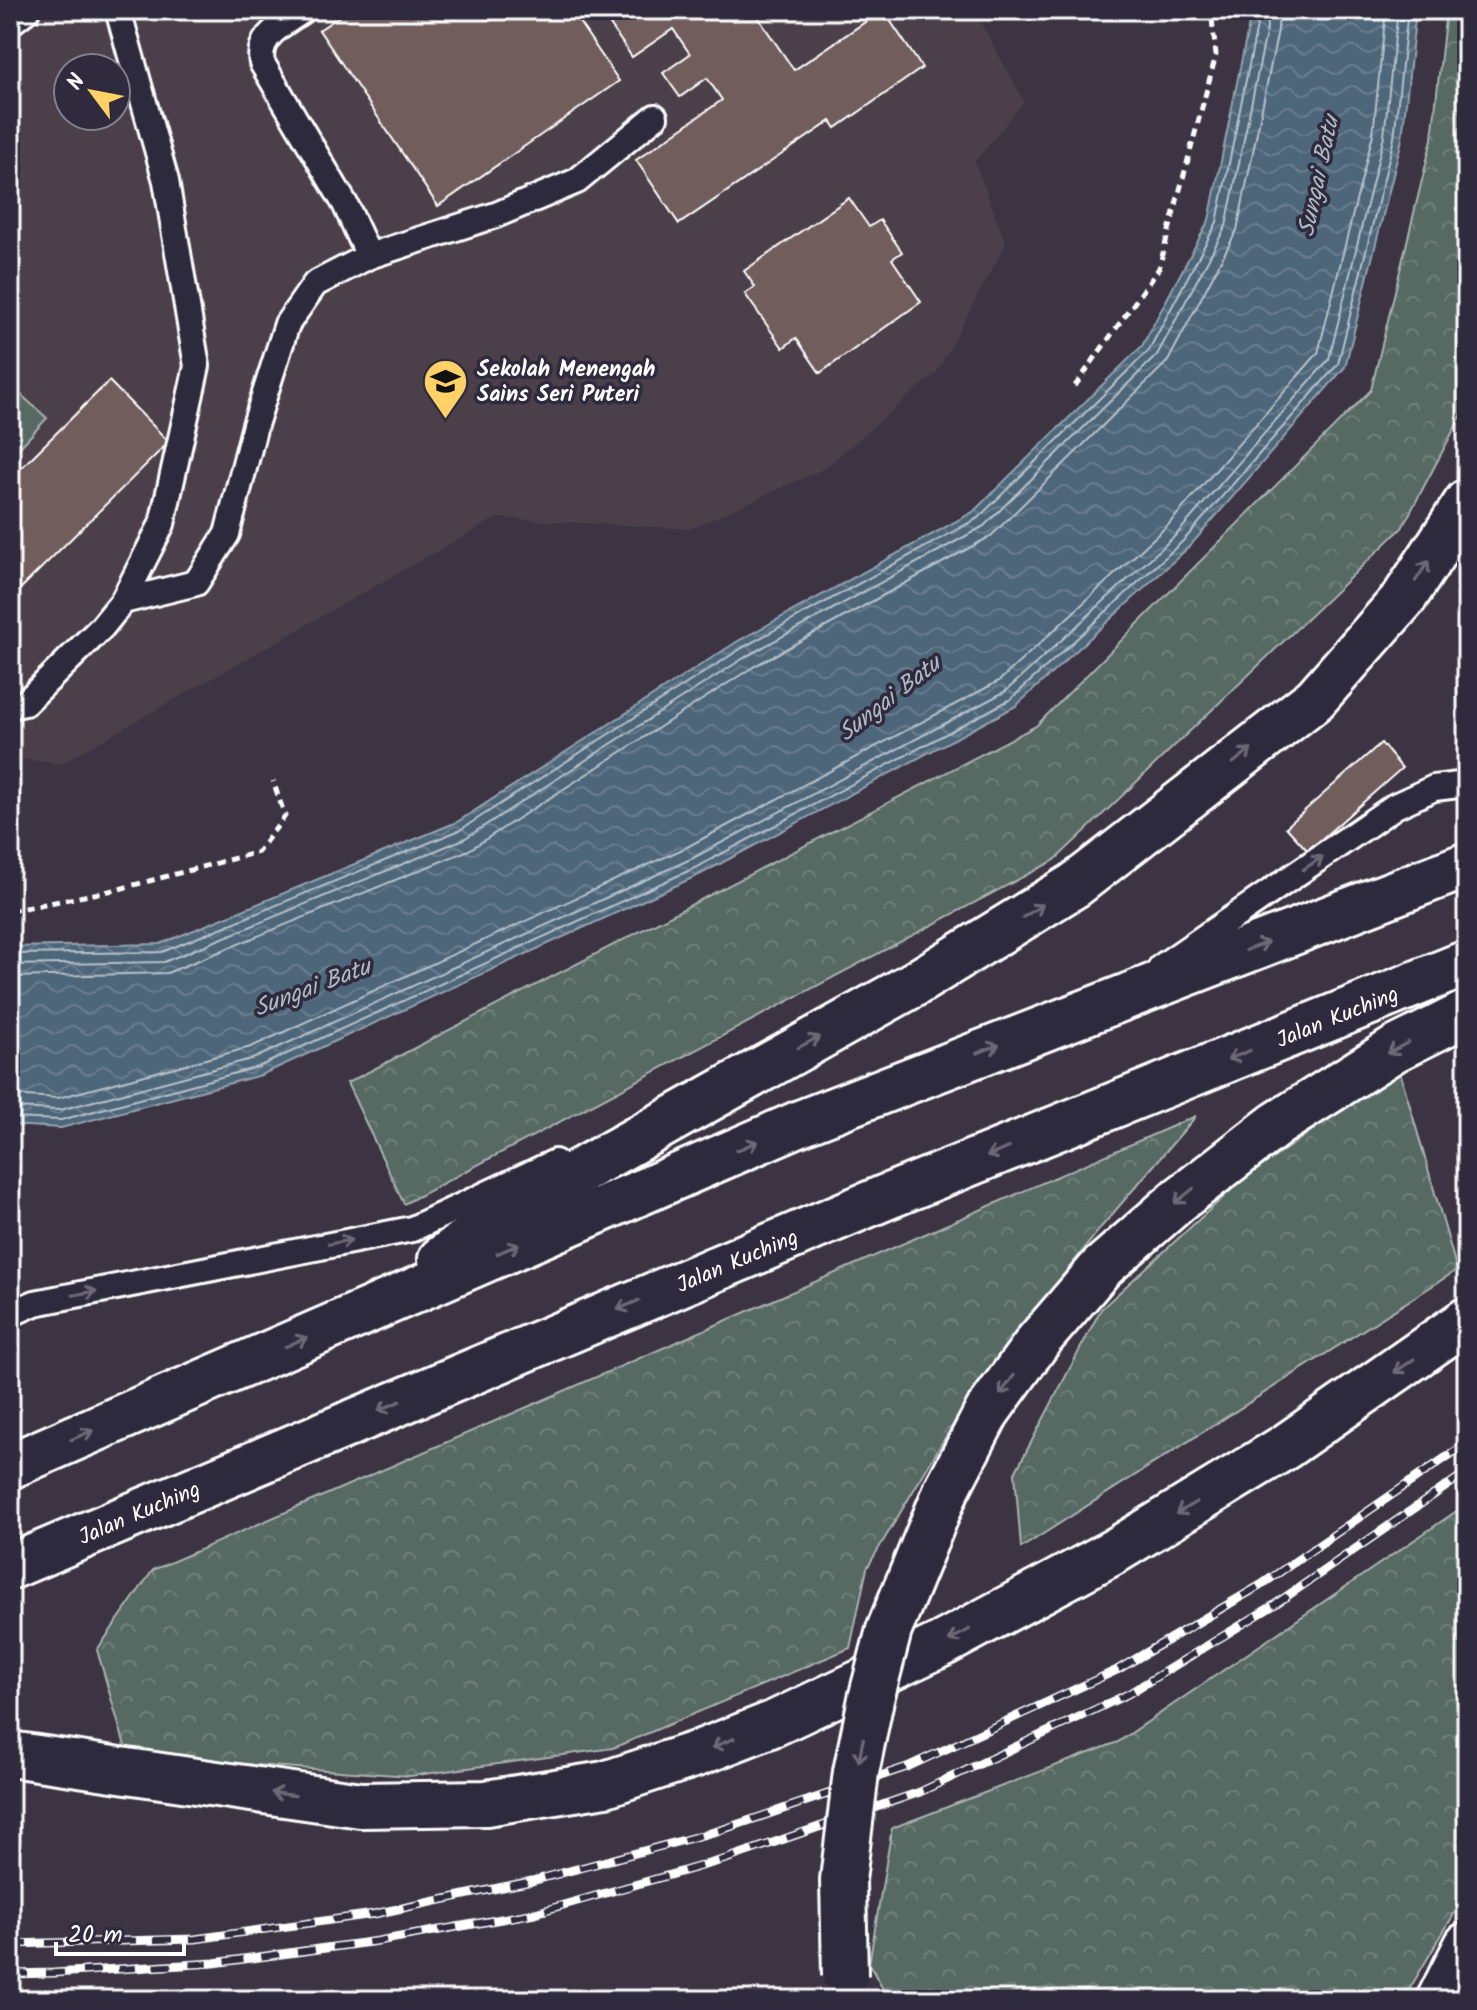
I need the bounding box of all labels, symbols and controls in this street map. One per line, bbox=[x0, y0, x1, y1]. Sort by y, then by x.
north arrow bbox=[52, 52, 132, 132]
text: N bbox=[59, 67, 96, 98]
water label: Sungai Batu bbox=[1288, 110, 1352, 240]
place label: Sekolah Menengah Sains Seri Puteri bbox=[477, 353, 655, 413]
school or university icon: Sekolah Menengah Sains Seri Puteri bbox=[422, 357, 470, 420]
one-way arrow bbox=[1414, 560, 1430, 583]
water label: Sungai Batu bbox=[830, 645, 952, 752]
one-way arrow bbox=[1231, 747, 1252, 764]
one-way arrow bbox=[1301, 855, 1323, 871]
one-way arrow bbox=[1021, 902, 1044, 918]
one-way arrow bbox=[1244, 938, 1269, 952]
water label: Sungai Batu bbox=[248, 947, 379, 1029]
street label: Jalan Kuching bbox=[1271, 978, 1405, 1059]
one-way arrow bbox=[796, 1034, 820, 1049]
one-way arrow bbox=[975, 1041, 1000, 1056]
one-way arrow bbox=[1386, 1041, 1410, 1057]
one-way arrow bbox=[1227, 1049, 1252, 1063]
one-way arrow bbox=[734, 1137, 759, 1152]
one-way arrow bbox=[986, 1146, 1011, 1160]
one-way arrow bbox=[1174, 1187, 1195, 1205]
street label: Jalan Kuching bbox=[672, 1221, 804, 1304]
one-way arrow bbox=[327, 1234, 352, 1249]
one-way arrow bbox=[495, 1241, 520, 1256]
one-way arrow bbox=[71, 1284, 97, 1299]
one-way arrow bbox=[616, 1299, 641, 1314]
one-way arrow bbox=[283, 1333, 307, 1348]
one-way arrow bbox=[1393, 1358, 1415, 1374]
one-way arrow bbox=[998, 1373, 1015, 1395]
one-way arrow bbox=[377, 1400, 402, 1414]
one-way arrow bbox=[69, 1426, 93, 1441]
street label: Jalan Kuching bbox=[74, 1473, 206, 1556]
one-way arrow bbox=[1175, 1500, 1198, 1516]
one-way arrow bbox=[948, 1627, 972, 1643]
one-way arrow bbox=[711, 1737, 736, 1752]
one-way arrow bbox=[852, 1737, 867, 1762]
one-way arrow bbox=[271, 1786, 297, 1801]
scale bar bbox=[56, 1906, 184, 1956]
text: 20 m bbox=[68, 1916, 123, 1955]

